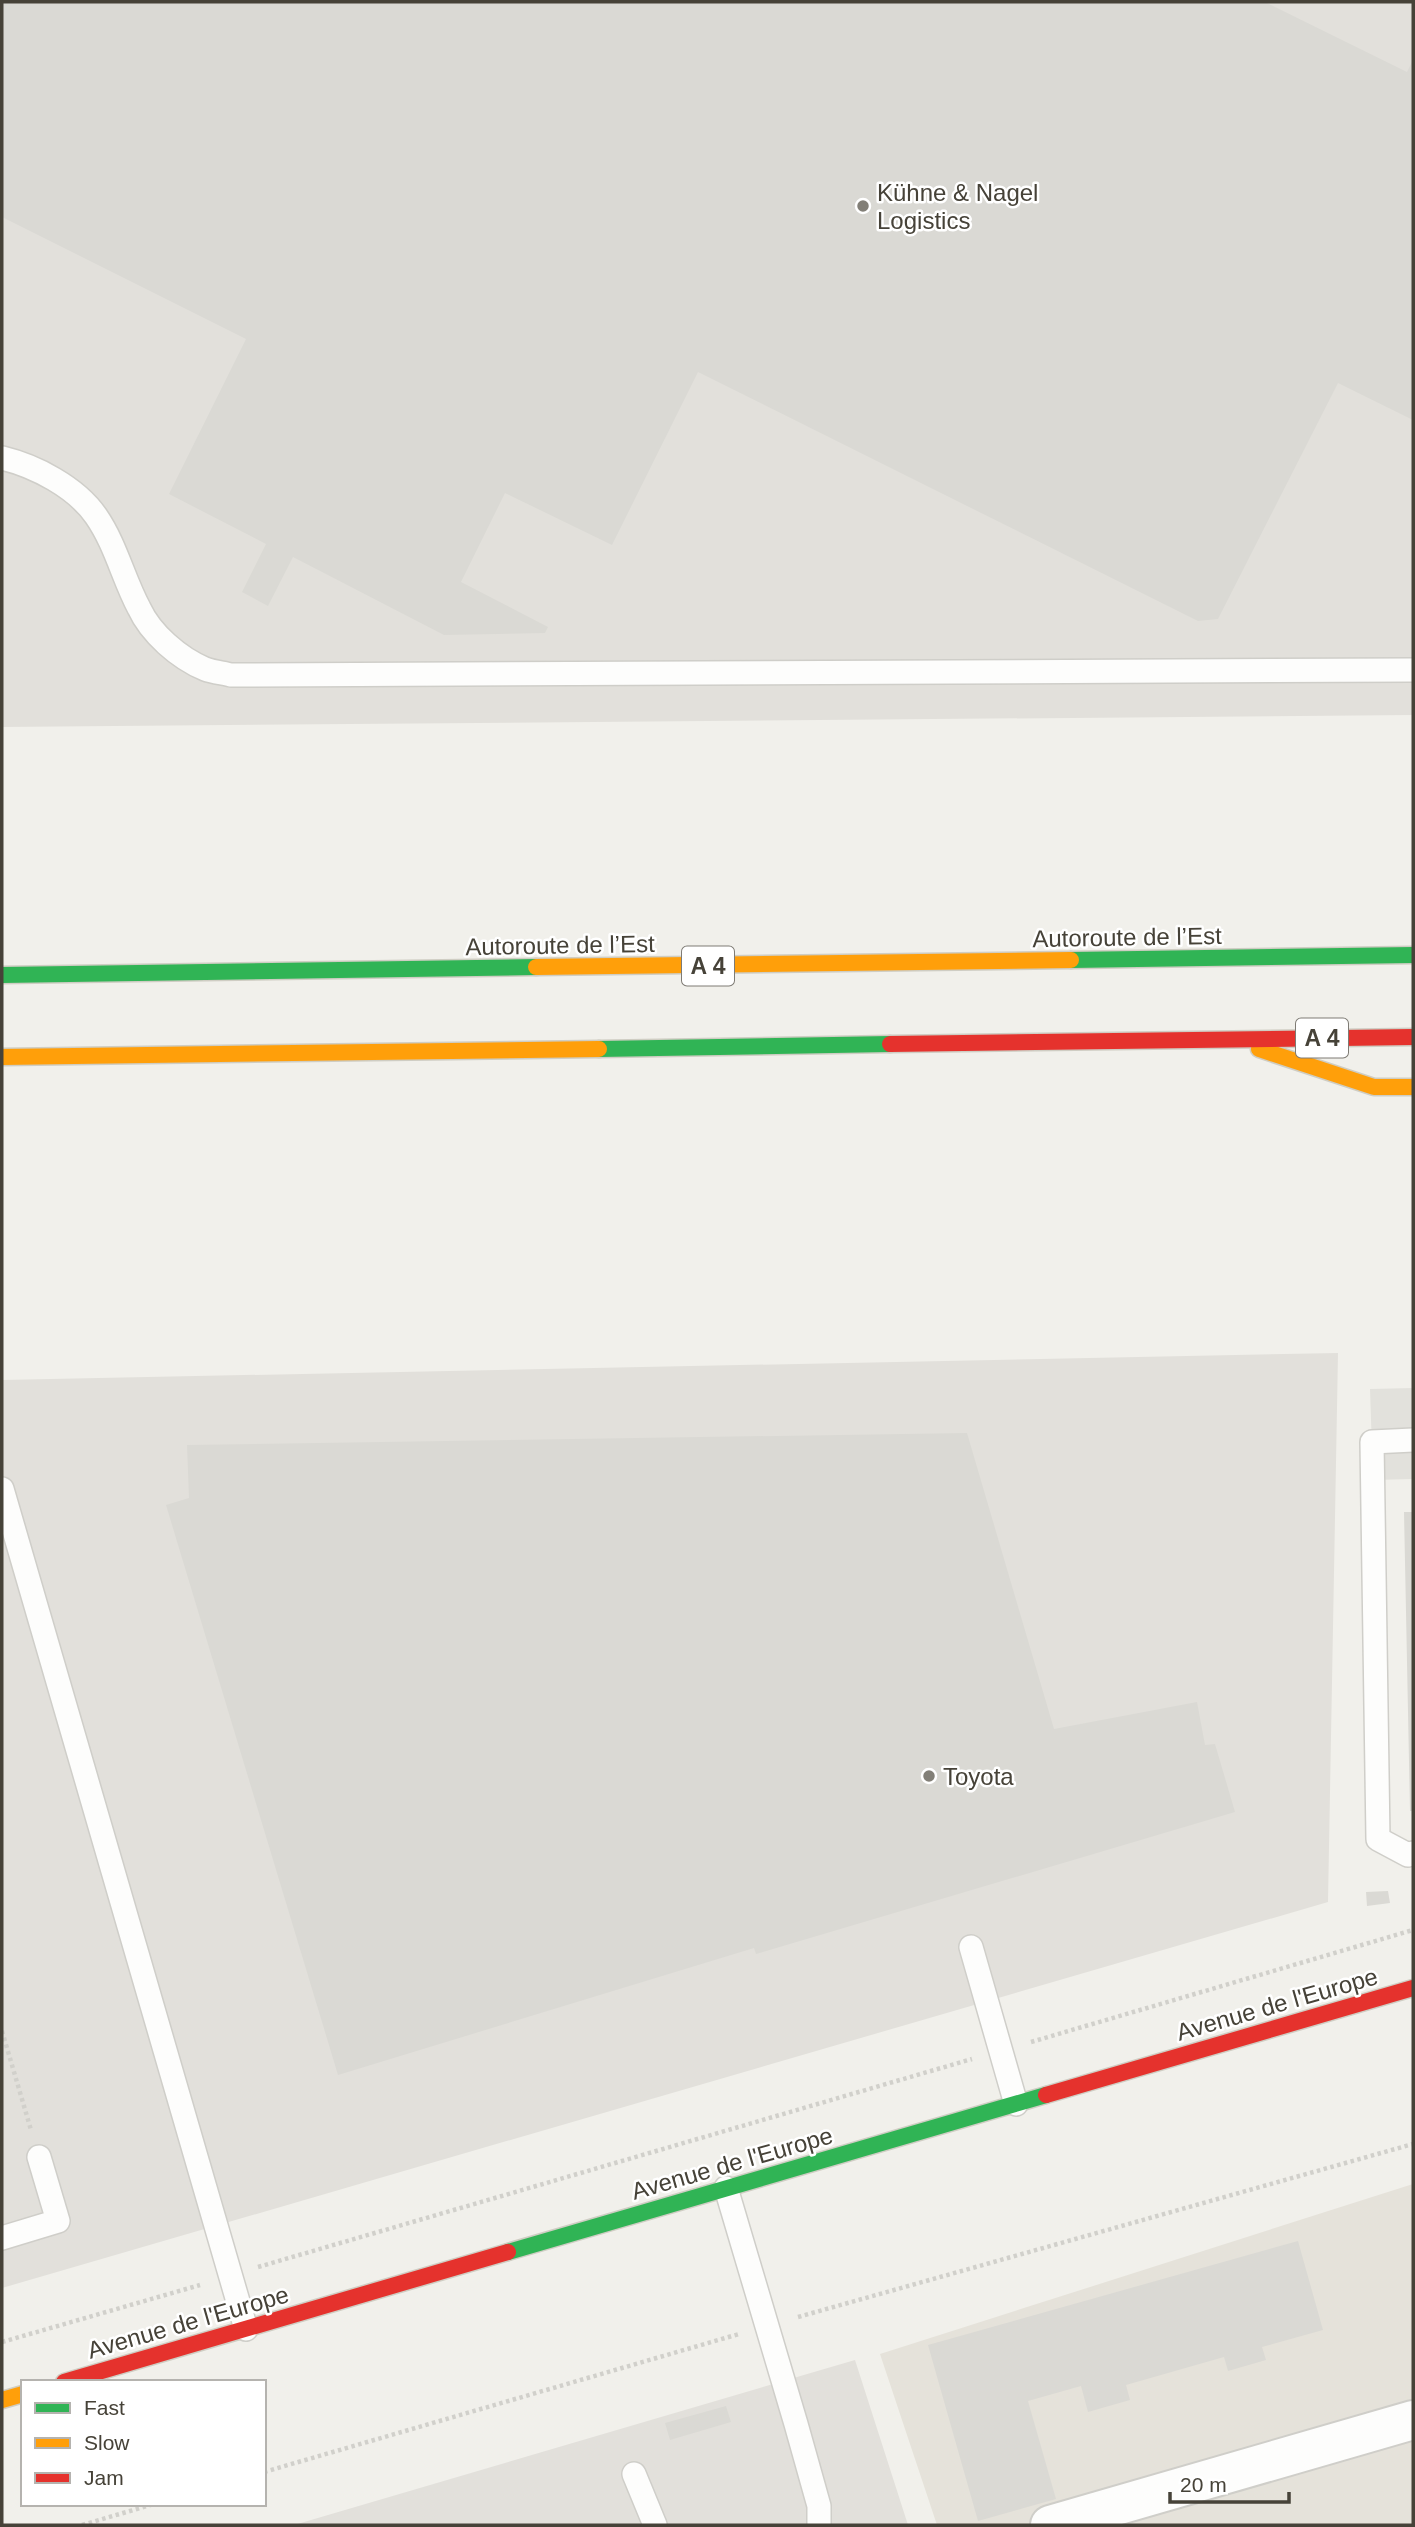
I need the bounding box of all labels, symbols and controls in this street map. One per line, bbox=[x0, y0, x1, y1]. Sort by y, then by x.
place label: Kühne & Nagel Logistics bbox=[877, 179, 1038, 234]
marker: Kühne & Nagel Logistics bbox=[855, 198, 871, 214]
street label: Autoroute de l’Est bbox=[1032, 922, 1222, 952]
street label: Autoroute de l’Est bbox=[465, 930, 655, 960]
road number: A 4 bbox=[682, 946, 734, 986]
road number: A 4 bbox=[1296, 1018, 1348, 1058]
place label: Toyota bbox=[943, 1763, 1014, 1790]
marker: Toyota bbox=[921, 1768, 937, 1784]
street label: Avenue de l'Europe bbox=[1173, 1962, 1381, 2046]
street label: Avenue de l'Europe bbox=[628, 2121, 836, 2205]
street label: Avenue de l'Europe bbox=[84, 2280, 292, 2364]
legend bbox=[21, 2380, 266, 2506]
text: Fast bbox=[84, 2396, 125, 2419]
text: Slow bbox=[84, 2431, 130, 2454]
scale bar bbox=[1170, 2460, 1289, 2504]
text: Jam bbox=[84, 2466, 124, 2489]
text: 20 m bbox=[1180, 2473, 1227, 2496]

